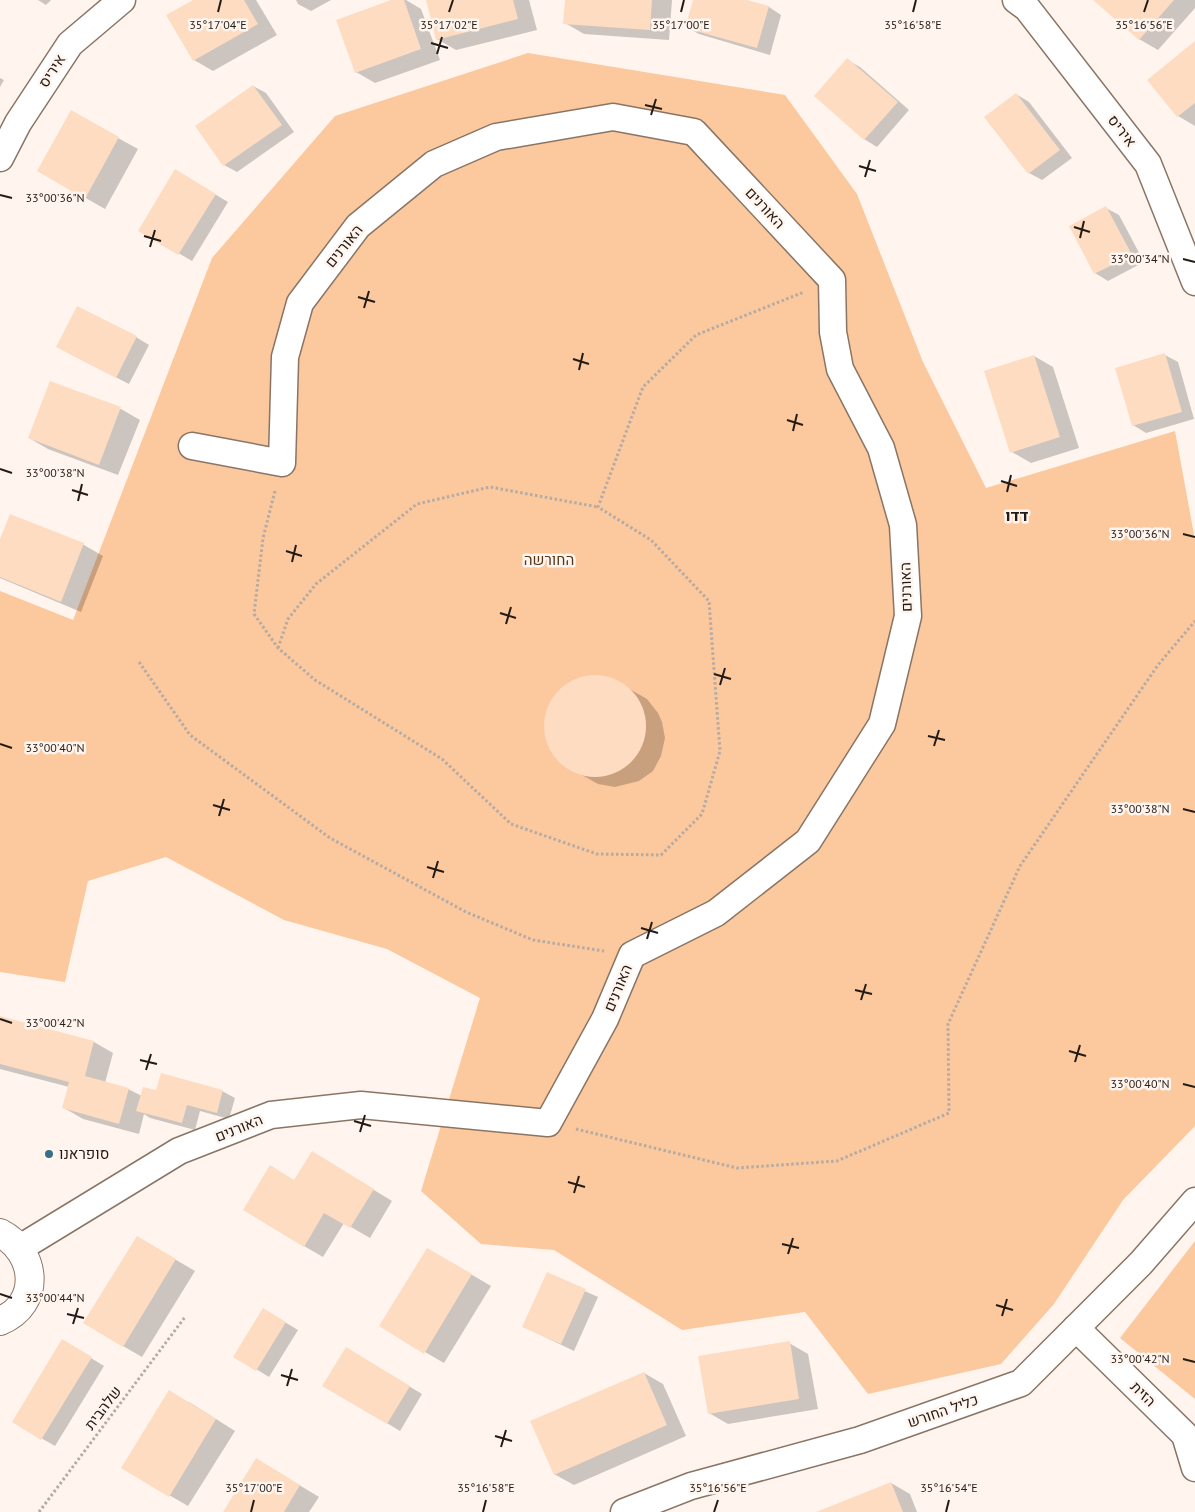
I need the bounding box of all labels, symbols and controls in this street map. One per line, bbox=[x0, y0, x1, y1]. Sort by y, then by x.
text: 35°17'04"E bbox=[189, 17, 247, 32]
text: 35°17'02"E bbox=[420, 17, 478, 32]
text: 35°17'00"E bbox=[652, 17, 710, 32]
text: 35°16'58"E bbox=[884, 17, 942, 32]
text: 35°16'56"E bbox=[1115, 17, 1173, 32]
street label: איריס bbox=[34, 51, 69, 91]
street label: איריס bbox=[1104, 111, 1141, 151]
street label: האורנים bbox=[741, 183, 789, 232]
text: 33°00'36"N bbox=[25, 190, 85, 205]
street label: האורנים bbox=[321, 220, 367, 271]
text: 33°00'34"N bbox=[1110, 251, 1170, 266]
text: 33°00'38"N bbox=[25, 465, 85, 480]
district label: דדו bbox=[1005, 505, 1029, 525]
text: 33°00'36"N bbox=[1110, 526, 1170, 541]
park label: החורשה bbox=[524, 550, 574, 569]
street label: האורנים bbox=[895, 562, 916, 612]
text: 33°00'40"N bbox=[25, 740, 85, 755]
text: 33°00'38"N bbox=[1110, 801, 1170, 816]
street label: האורנים bbox=[599, 961, 636, 1014]
text: 33°00'42"N bbox=[25, 1015, 85, 1030]
text: 33°00'40"N bbox=[1110, 1076, 1170, 1091]
street label: האורנים bbox=[212, 1109, 265, 1146]
place label: סופראנו bbox=[59, 1144, 109, 1163]
marker: סופראנו bbox=[43, 1148, 55, 1160]
text: 33°00'44"N bbox=[25, 1290, 85, 1305]
text: 33°00'42"N bbox=[1110, 1351, 1170, 1366]
street label: הזית bbox=[1127, 1377, 1160, 1410]
street label: שלהבית bbox=[80, 1382, 125, 1433]
street label: כליל החורש bbox=[905, 1390, 981, 1431]
text: 35°17'00"E bbox=[225, 1480, 283, 1495]
text: 35°16'58"E bbox=[457, 1480, 515, 1495]
text: 35°16'56"E bbox=[689, 1480, 747, 1495]
text: 35°16'54"E bbox=[920, 1480, 978, 1495]

